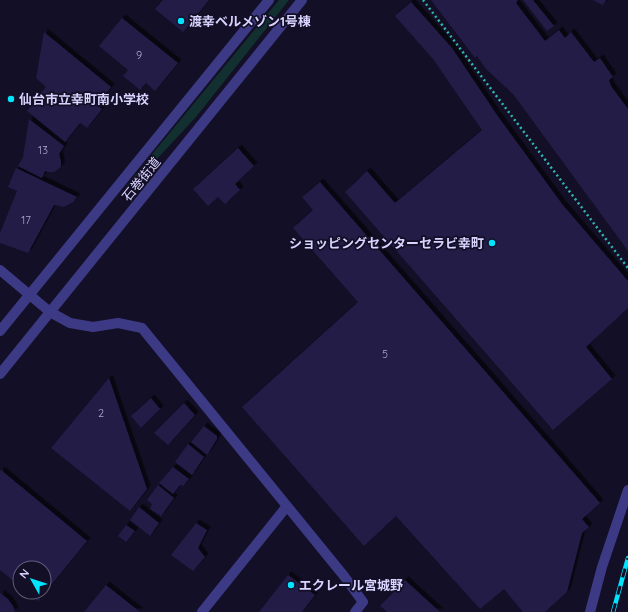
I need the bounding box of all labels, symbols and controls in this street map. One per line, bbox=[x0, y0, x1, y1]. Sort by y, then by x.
place label: 渡幸ベルメゾン1号棟 bbox=[189, 13, 311, 29]
marker: 渡幸ベルメゾン1号棟 bbox=[176, 16, 186, 26]
house number: 9 bbox=[136, 48, 142, 62]
place label: 仙台市立幸町南小学校 bbox=[19, 91, 149, 107]
marker: 仙台市立幸町南小学校 bbox=[6, 94, 16, 104]
house number: 13 bbox=[38, 143, 48, 157]
street label: 石巻街道 bbox=[118, 154, 164, 204]
house number: 17 bbox=[21, 213, 31, 227]
place label: ショッピングセンターセラビ幸町 bbox=[289, 235, 484, 251]
marker: ショッピングセンターセラビ幸町 bbox=[487, 238, 497, 248]
house number: 5 bbox=[382, 347, 388, 361]
house number: 2 bbox=[98, 406, 104, 420]
north arrow bbox=[12, 560, 52, 600]
text: N bbox=[16, 566, 32, 581]
place label: エクレール宮城野 bbox=[299, 577, 403, 593]
marker: エクレール宮城野 bbox=[286, 580, 296, 590]

